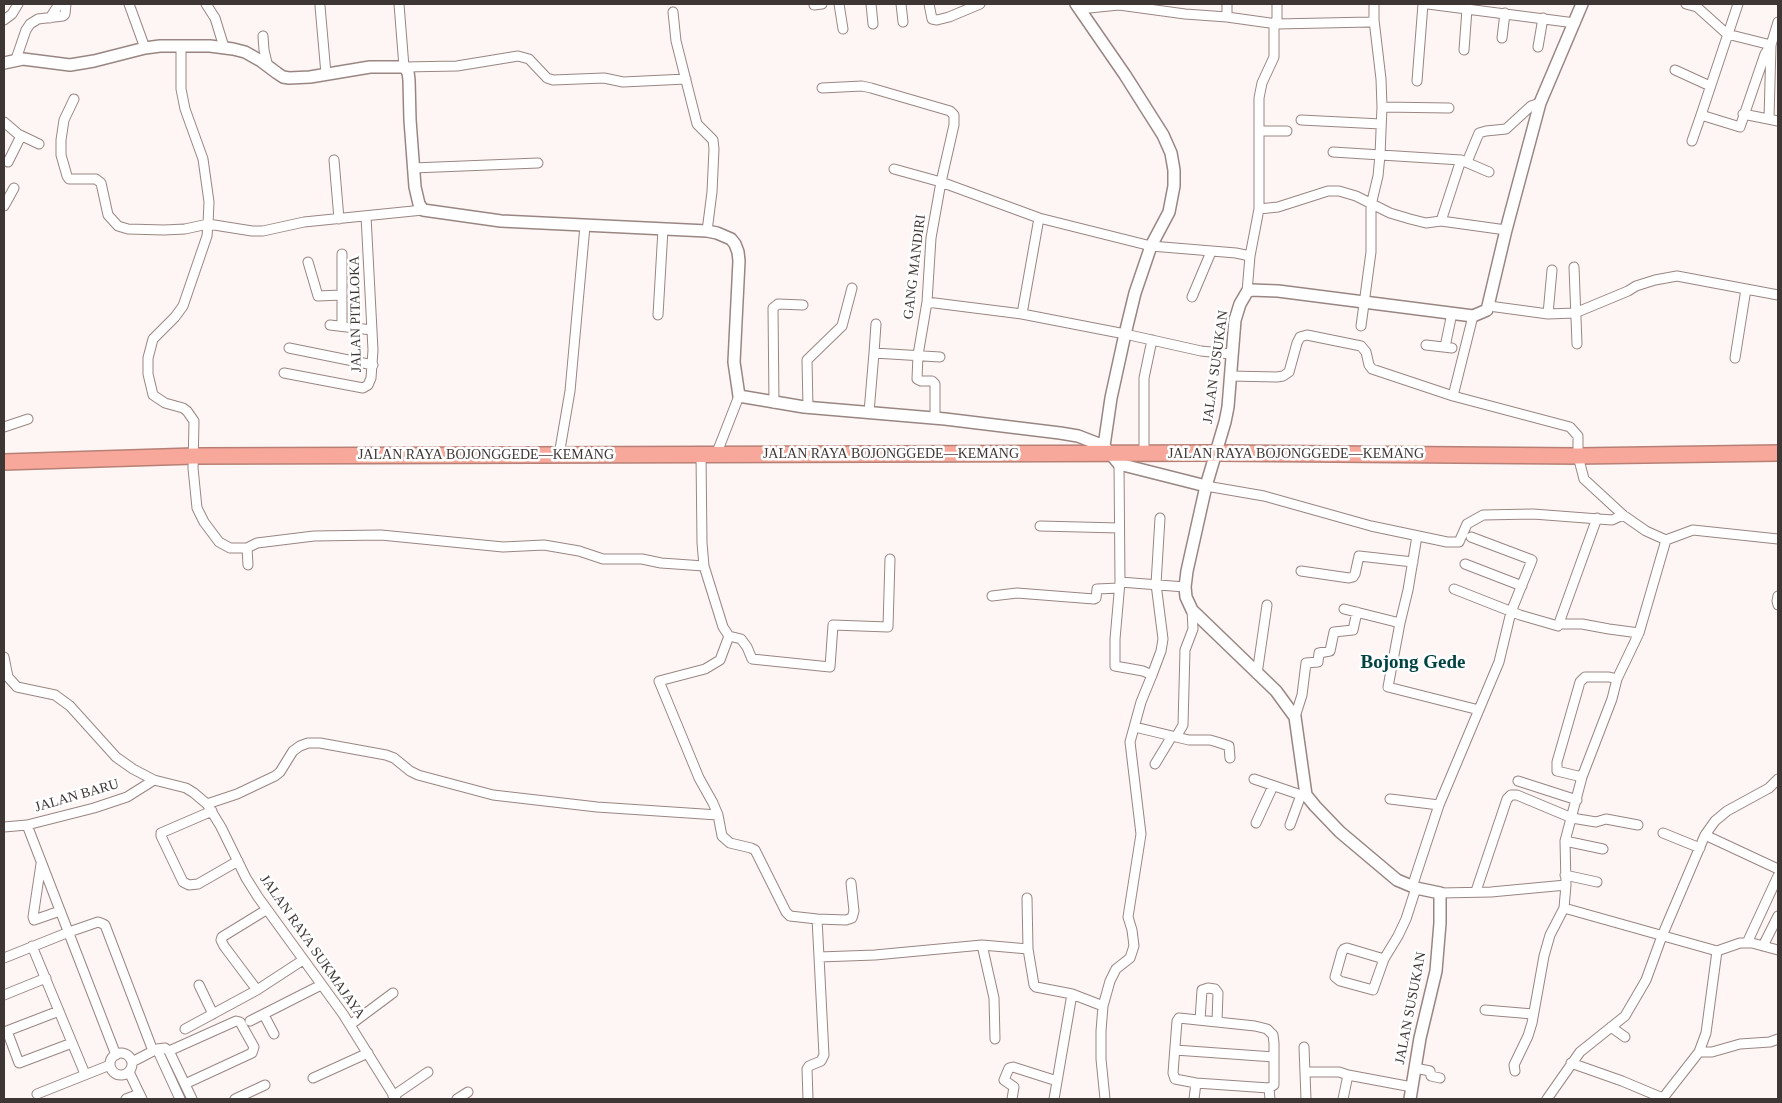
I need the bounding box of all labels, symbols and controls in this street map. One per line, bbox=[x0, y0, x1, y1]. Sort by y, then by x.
street label: GANG MANDIRI bbox=[900, 214, 930, 320]
street label: JALAN PITALOKA bbox=[347, 256, 365, 372]
street label: JALAN SUSUKAN bbox=[1200, 309, 1232, 425]
street label: JALAN RAYA BOJONGGEDE—KEMANG bbox=[763, 446, 1019, 462]
street label: JALAN RAYA BOJONGGEDE—KEMANG bbox=[1168, 446, 1424, 462]
street label: JALAN RAYA BOJONGGEDE—KEMANG bbox=[358, 447, 614, 463]
district label: Bojong Gede bbox=[1360, 652, 1466, 674]
street label: JALAN BARU bbox=[33, 776, 121, 816]
street label: JALAN RAYA SUKMAJAYA bbox=[256, 872, 368, 1022]
street label: JALAN SUSUKAN bbox=[1392, 950, 1430, 1066]

